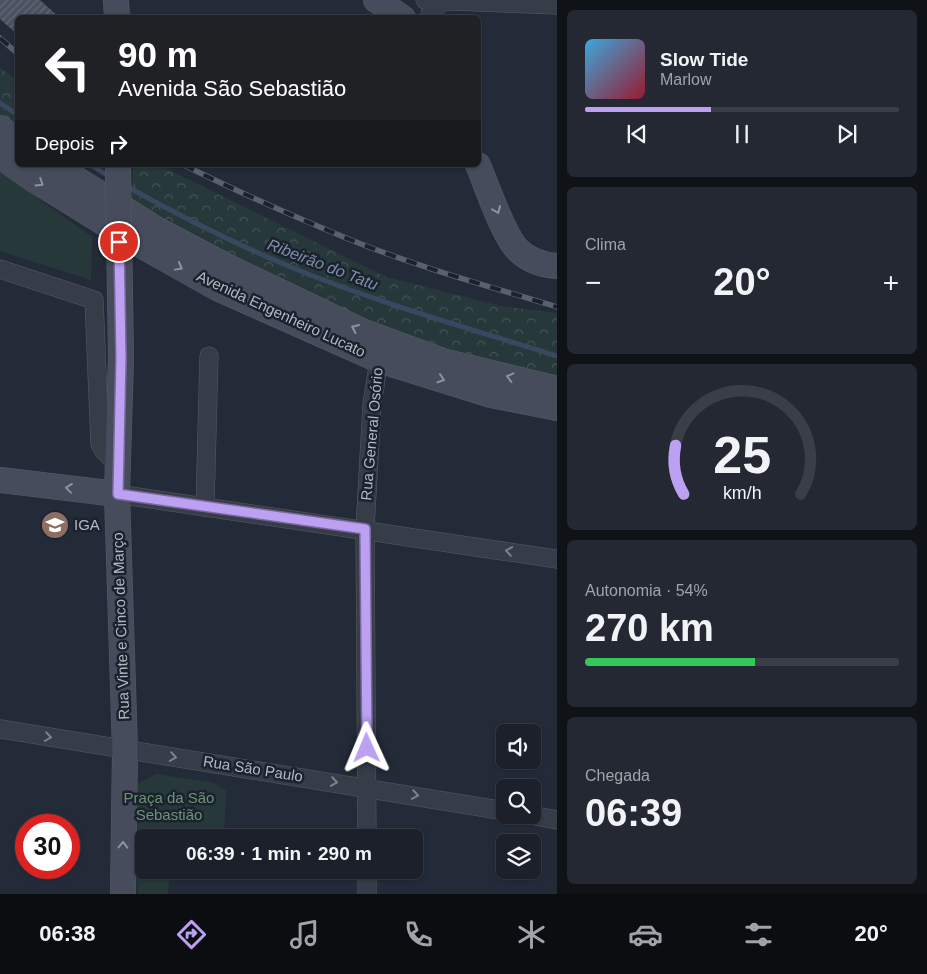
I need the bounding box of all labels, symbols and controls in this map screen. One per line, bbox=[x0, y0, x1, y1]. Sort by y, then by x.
icon: left bbox=[35, 35, 100, 100]
text: 90 m bbox=[118, 35, 198, 74]
text: Slow Tide bbox=[660, 49, 748, 70]
text: Marlow bbox=[660, 71, 712, 88]
text: Avenida São Sebastião bbox=[118, 76, 346, 101]
icon: previous bbox=[623, 120, 651, 148]
icon: pause bbox=[728, 120, 756, 148]
icon: next bbox=[833, 120, 861, 148]
icon: right bbox=[104, 130, 132, 158]
text: Depois bbox=[35, 133, 94, 154]
one-way arrow bbox=[35, 177, 44, 187]
one-way arrow bbox=[491, 205, 502, 214]
pin bbox=[98, 221, 140, 263]
icon: arrive bbox=[105, 228, 133, 256]
water label: Ribeirão do Tatu bbox=[265, 236, 380, 293]
text: Clima bbox=[585, 236, 626, 253]
one-way arrow bbox=[174, 261, 183, 271]
text: 20° bbox=[713, 261, 771, 303]
street label: Avenida Engenheiro Lucato bbox=[194, 267, 368, 360]
text: − bbox=[585, 267, 601, 298]
text: + bbox=[883, 267, 899, 298]
one-way arrow bbox=[351, 324, 360, 335]
street label: Rua General Osório bbox=[357, 367, 386, 501]
one-way arrow bbox=[505, 372, 514, 383]
one-way arrow bbox=[436, 374, 444, 384]
text: 25 bbox=[713, 426, 771, 484]
one-way arrow bbox=[65, 483, 73, 494]
text: km/h bbox=[723, 483, 761, 503]
school or university icon: IGA bbox=[40, 510, 70, 540]
place label: IGA bbox=[74, 516, 100, 533]
street label: Rua Vinte e Cinco de Março bbox=[109, 532, 132, 720]
one-way arrow bbox=[504, 546, 512, 557]
text: Autonomia · 54% bbox=[585, 582, 708, 599]
text: 270 km bbox=[585, 607, 714, 649]
position arrow bbox=[340, 721, 392, 773]
map controls bbox=[496, 724, 541, 879]
button: sound bbox=[496, 724, 541, 769]
one-way arrow bbox=[44, 731, 52, 742]
one-way arrow bbox=[170, 751, 178, 762]
street label: Rua São Paulo bbox=[202, 752, 304, 785]
text: Chegada bbox=[585, 767, 650, 784]
one-way arrow bbox=[330, 776, 338, 787]
button: search bbox=[496, 779, 541, 824]
park label: Praça da São Sebastião bbox=[124, 789, 214, 823]
one-way arrow bbox=[411, 790, 419, 800]
text: 06:39 bbox=[585, 792, 682, 834]
speed limit sign: 30 bbox=[15, 814, 80, 879]
button: layers bbox=[496, 834, 541, 879]
one-way arrow bbox=[118, 841, 129, 849]
text: 06:39 · 1 min · 290 m bbox=[186, 843, 372, 864]
icon: directions bbox=[174, 917, 209, 952]
icon: music bbox=[287, 917, 322, 952]
icon: phone bbox=[401, 917, 436, 952]
icon: climate bbox=[514, 917, 549, 952]
icon: car bbox=[628, 917, 663, 952]
icon: filters bbox=[741, 917, 776, 952]
text: 06:38 bbox=[39, 921, 95, 946]
text: 20° bbox=[854, 921, 888, 946]

